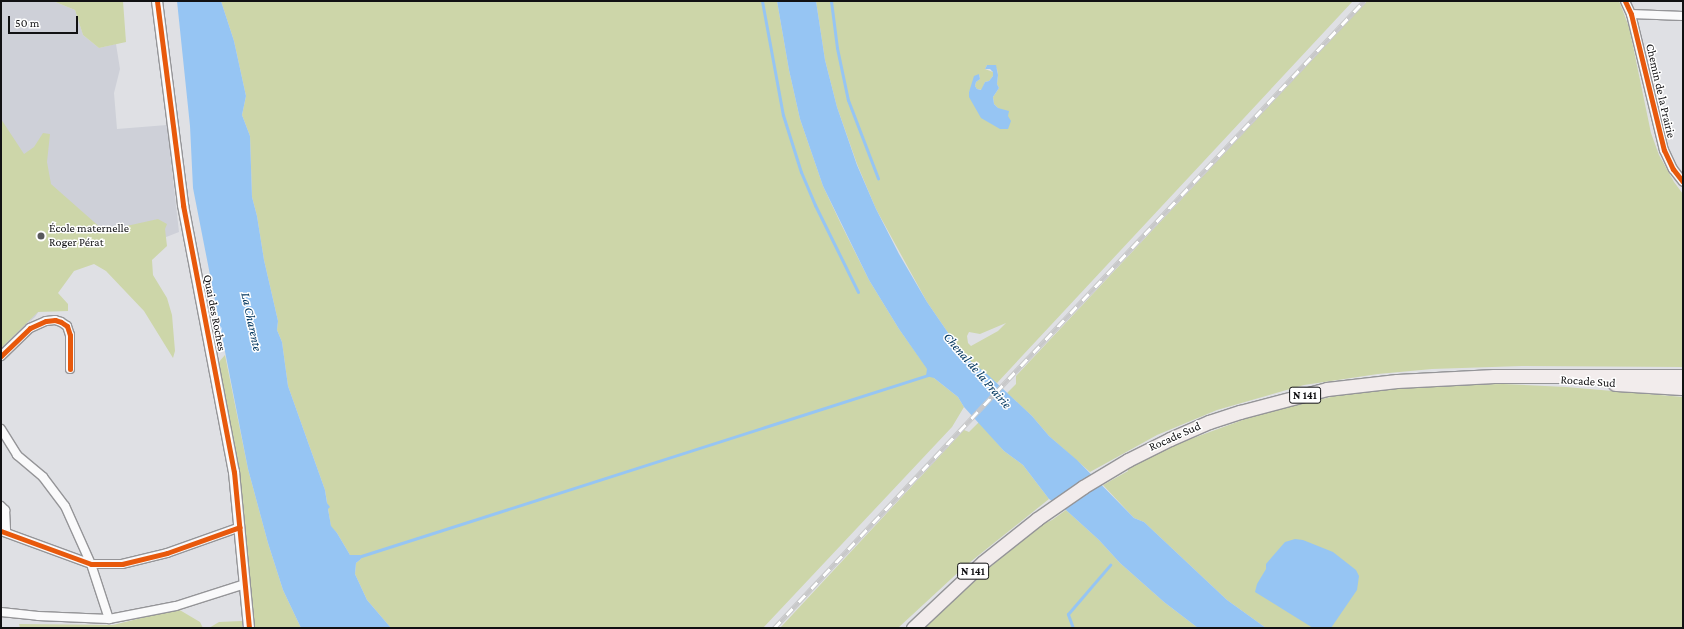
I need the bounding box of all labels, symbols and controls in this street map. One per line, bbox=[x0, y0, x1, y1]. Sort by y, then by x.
scale bar bbox=[10, 8, 80, 34]
text: 50 m bbox=[15, 16, 39, 30]
street label: Chemin de la Prairie bbox=[1642, 42, 1678, 140]
place label: École maternelle Roger Pérat bbox=[49, 222, 129, 250]
marker: École maternelle Roger Pérat bbox=[36, 231, 46, 241]
street label: Quai des Roches bbox=[200, 273, 228, 353]
water label: La Charente bbox=[237, 291, 265, 353]
water label: Chenal de la Prairie bbox=[940, 330, 1014, 412]
street label: Rocade Sud bbox=[1560, 373, 1616, 391]
road number: N 141 bbox=[1289, 386, 1321, 404]
street label: Rocade Sud bbox=[1147, 419, 1203, 455]
road number: N 141 bbox=[957, 562, 989, 580]

